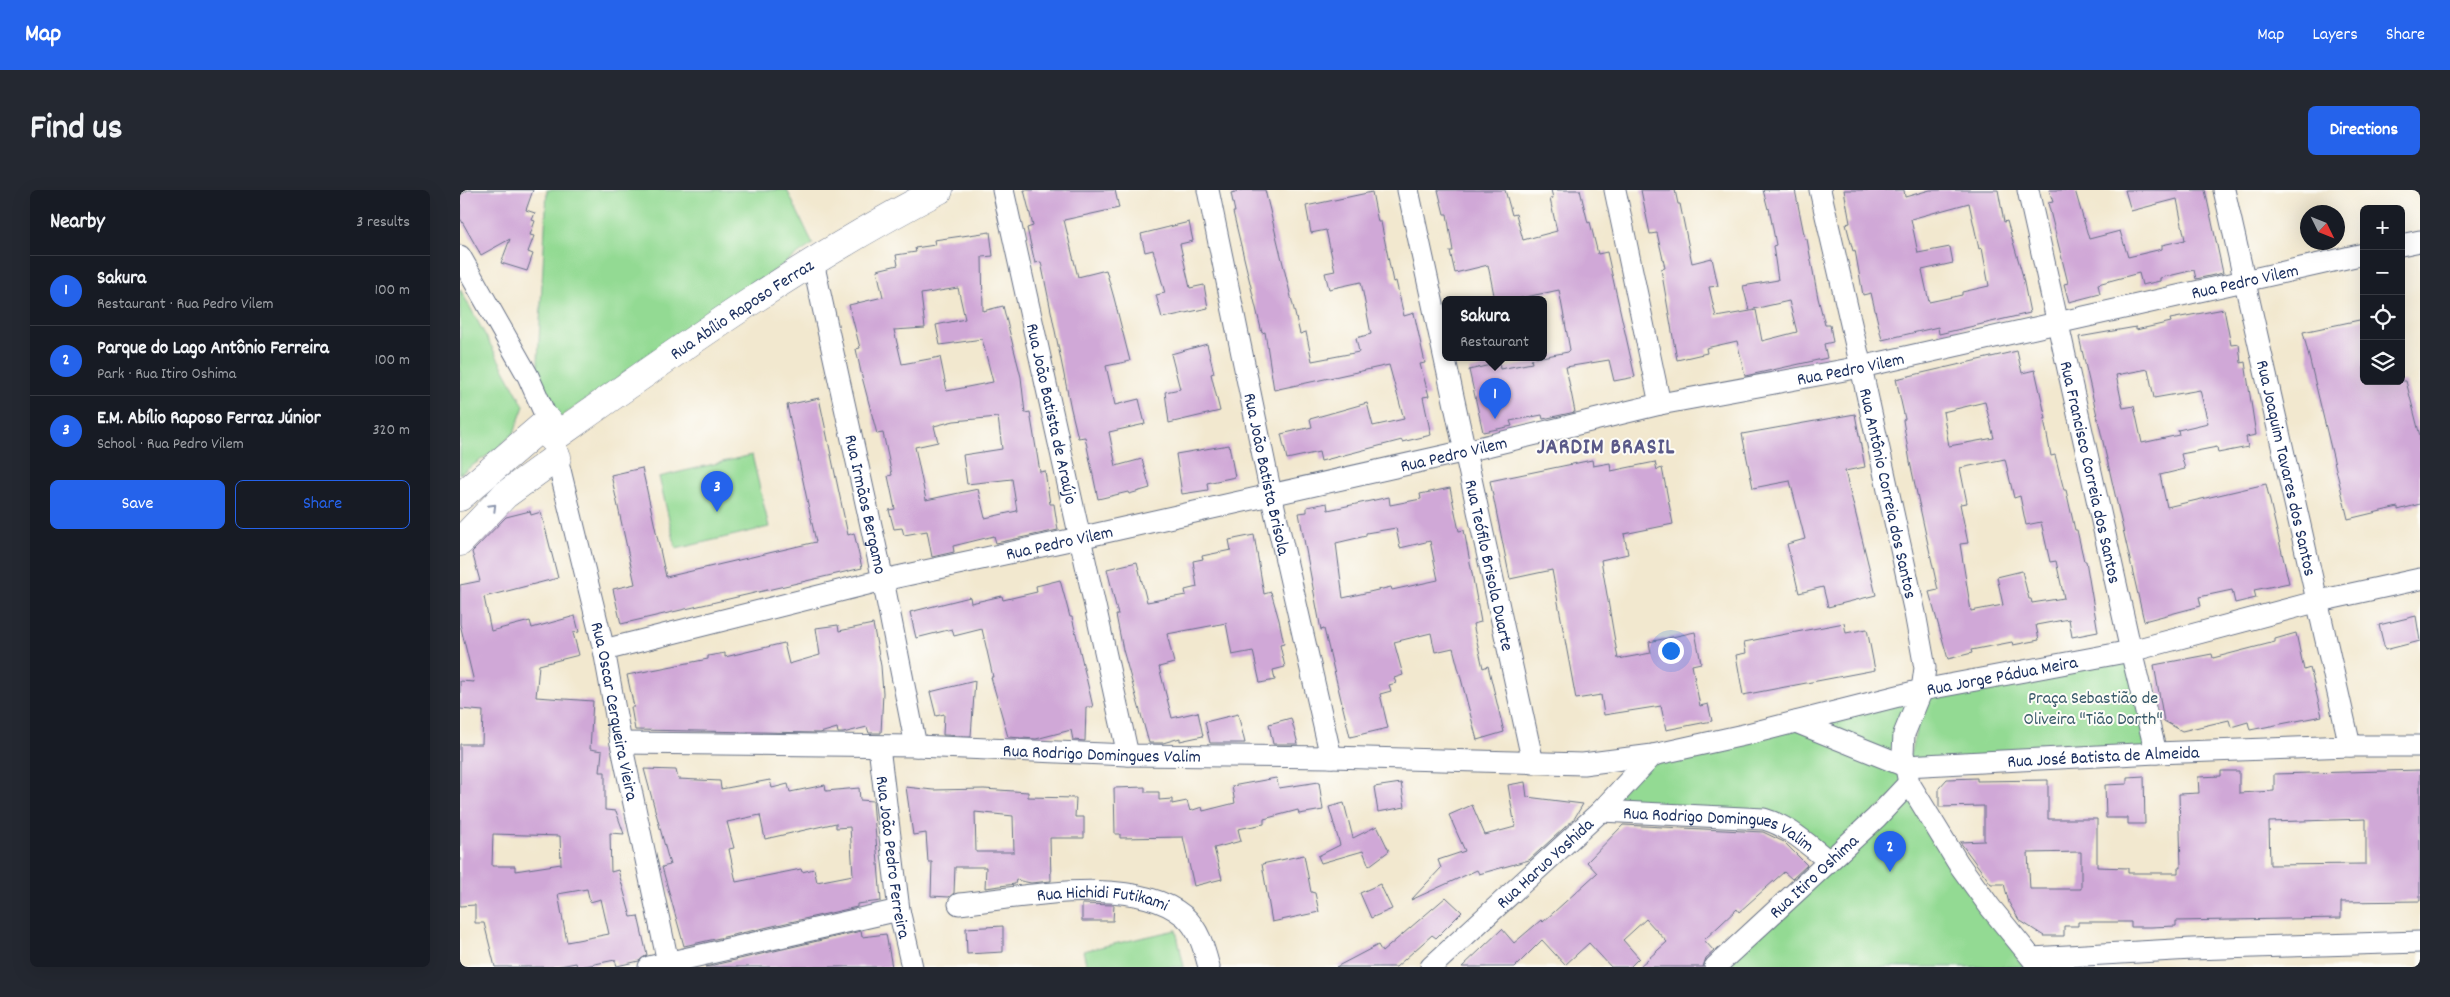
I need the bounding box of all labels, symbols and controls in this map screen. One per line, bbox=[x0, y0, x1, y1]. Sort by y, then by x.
text: Map bbox=[25, 18, 61, 52]
text: Map bbox=[2257, 23, 2284, 48]
text: Layers bbox=[2312, 23, 2358, 48]
text: Share bbox=[2386, 23, 2425, 48]
text: Find us bbox=[30, 105, 122, 155]
button: Directions bbox=[2308, 106, 2420, 155]
north arrow bbox=[2300, 205, 2345, 250]
map controls bbox=[2360, 205, 2405, 385]
button: + bbox=[2360, 205, 2405, 250]
text: Nearby bbox=[50, 208, 105, 238]
text: 3 results bbox=[356, 211, 410, 234]
button: − bbox=[2360, 250, 2405, 295]
street label: Rua Abílio Raposo Ferraz bbox=[666, 254, 820, 367]
street label: Rua Pedro Vilem bbox=[2189, 259, 2301, 307]
text: Sakura bbox=[97, 266, 146, 293]
text: 1 bbox=[64, 279, 68, 302]
text: 100 m bbox=[374, 279, 410, 302]
text: Restaurant · Rua Pedro Vilem bbox=[97, 293, 273, 316]
button: locate bbox=[2360, 295, 2405, 340]
popup bbox=[1442, 296, 1547, 361]
text: Sakura bbox=[1460, 304, 1509, 331]
street label: Rua João Batista de Araújo bbox=[1018, 321, 1082, 507]
text: Restaurant bbox=[1460, 331, 1529, 354]
text: Parque do Lago Antônio Ferreira bbox=[97, 336, 329, 363]
button: layers bbox=[2360, 340, 2405, 385]
street label: Rua Pedro Vilem bbox=[1795, 348, 1907, 394]
text: 2 bbox=[63, 349, 70, 372]
text: 100 m bbox=[374, 349, 410, 372]
street label: Rua Joaquim Tavares dos Santos bbox=[2248, 358, 2321, 579]
street label: Rua Francisco Correia dos Santos bbox=[2052, 359, 2126, 586]
text: Park · Rua Itiro Oshima bbox=[97, 363, 236, 386]
pin: 1 bbox=[1479, 378, 1511, 419]
street label: Rua Antônio Correia dos Santos bbox=[1851, 386, 1922, 602]
street label: Rua João Batista Brisola bbox=[1235, 391, 1295, 559]
text: E.M. Abílio Raposo Ferraz Júnior bbox=[97, 406, 321, 433]
text: 3 bbox=[62, 419, 70, 442]
text: 320 m bbox=[373, 419, 410, 442]
street label: Rua Pedro Vilem bbox=[1398, 431, 1510, 480]
text: School · Rua Pedro Vilem bbox=[97, 433, 244, 456]
street label: Rua Irmãos Bergamo bbox=[836, 433, 891, 577]
district label: JARDIM BRASIL bbox=[1537, 433, 1675, 464]
pin: 3 bbox=[701, 471, 733, 512]
street label: Rua Teófilo Brisola Duarte bbox=[1457, 478, 1518, 654]
button: Save bbox=[50, 480, 225, 529]
button: Share bbox=[235, 480, 410, 529]
one-way arrow bbox=[488, 504, 497, 513]
street label: Rua Pedro Vilem bbox=[1004, 521, 1116, 568]
street label: Rua Oscar Cerqueira Vieira bbox=[583, 620, 643, 804]
your location bbox=[1658, 638, 1684, 664]
street label: Rua Jorge Pádua Meira bbox=[1925, 651, 2081, 704]
park label: Praça Sebastião de Oliveira "Tião Dorth" bbox=[2023, 687, 2163, 733]
street label: Rua Rodrigo Domingues Valim bbox=[1002, 740, 1201, 771]
street label: Rua José Batista de Almeida bbox=[2007, 741, 2200, 776]
street label: Rua João Pedro Ferreira bbox=[868, 775, 915, 942]
street label: Rua Rodrigo Domingues Valim bbox=[1622, 802, 1819, 860]
street label: Rua Haruo Yoshida bbox=[1492, 813, 1601, 916]
street label: Rua Itiro Oshima bbox=[1765, 830, 1866, 926]
pin: 2 bbox=[1874, 831, 1906, 872]
street label: Rua Hichidi Futikami bbox=[1036, 881, 1173, 919]

